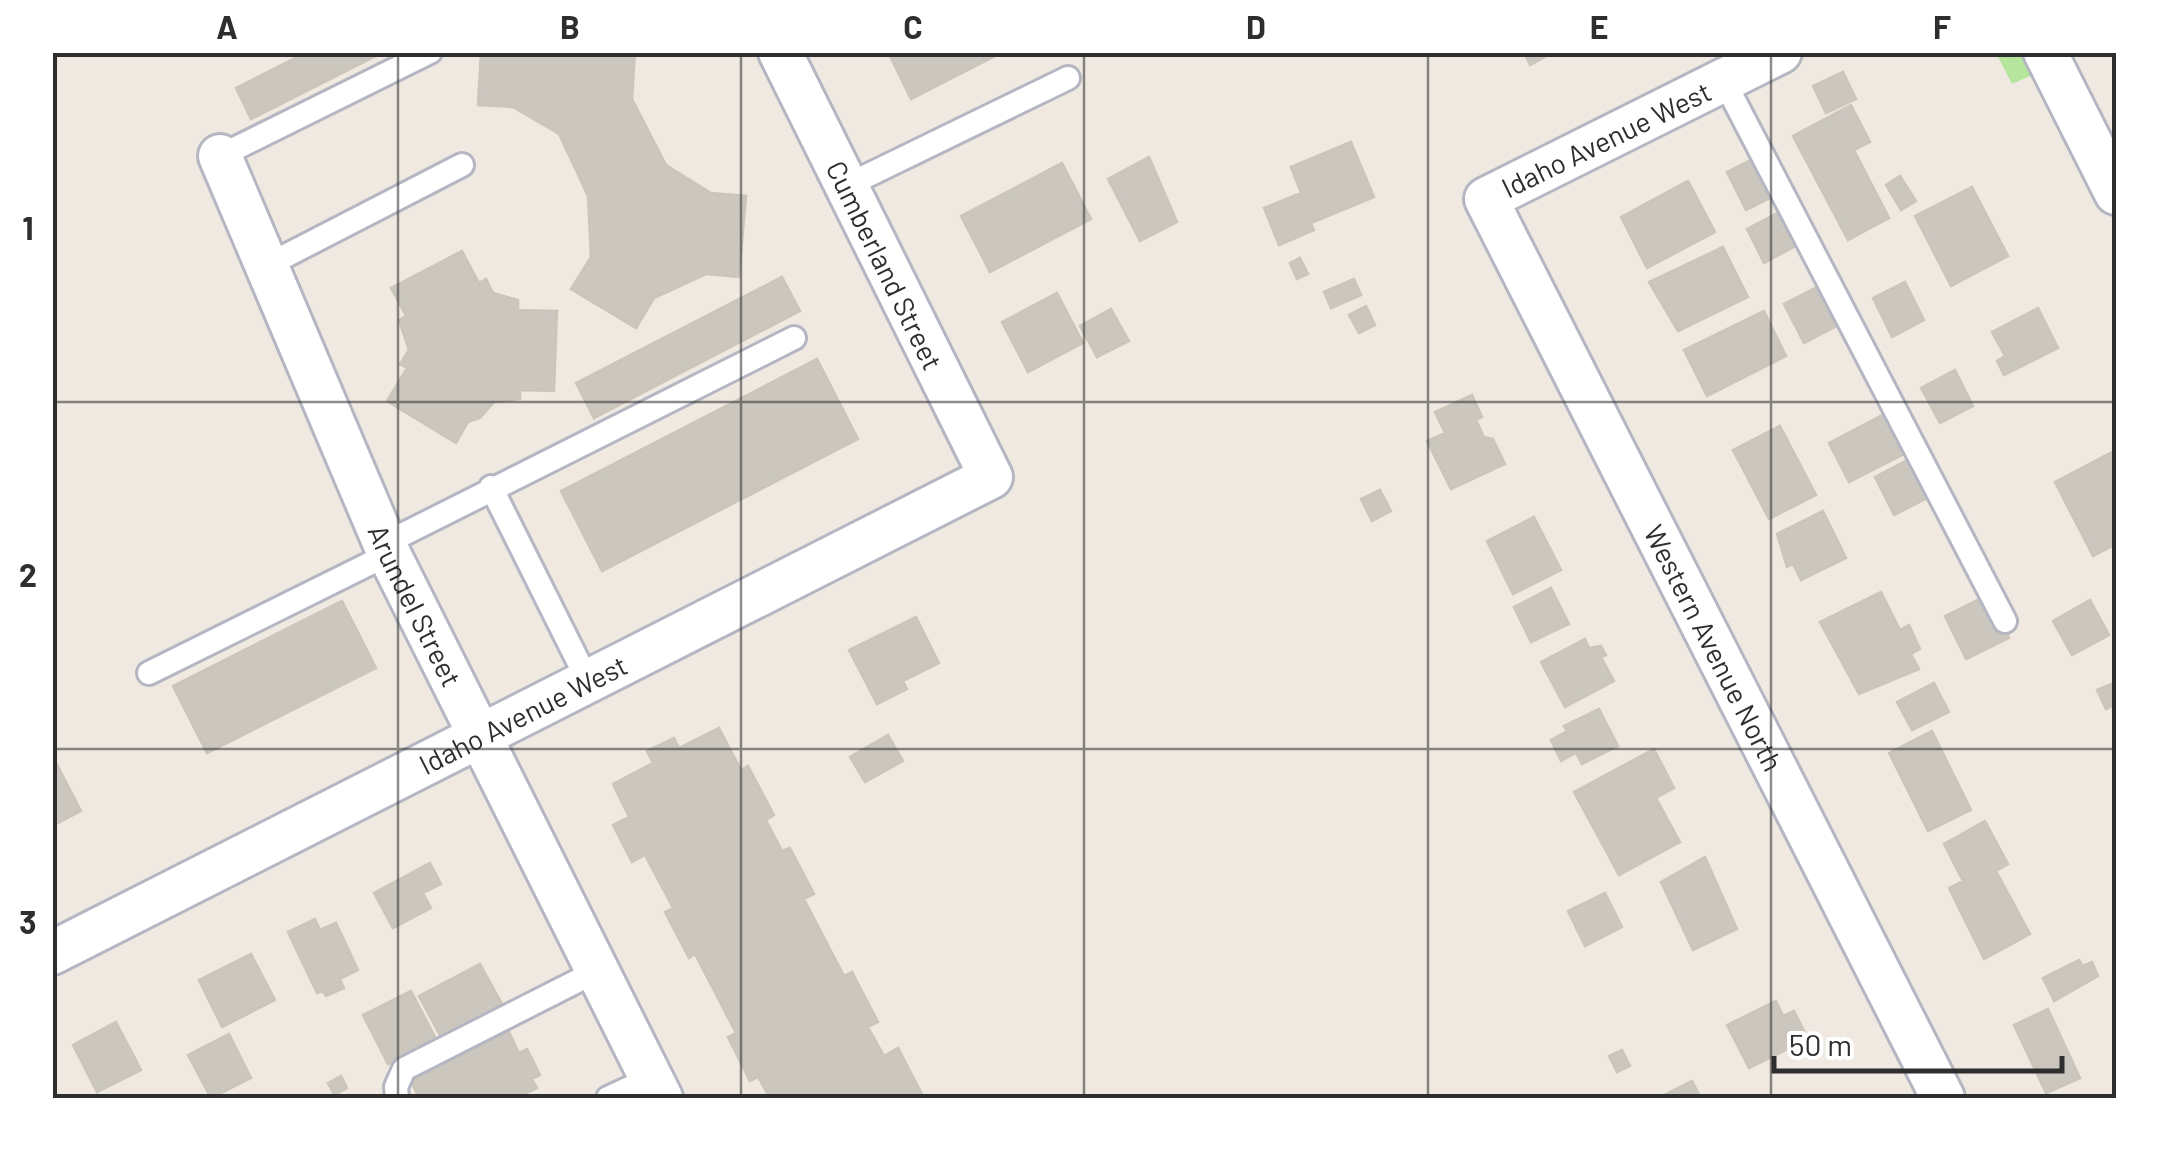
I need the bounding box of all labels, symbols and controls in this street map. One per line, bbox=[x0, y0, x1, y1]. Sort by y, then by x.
text: A bbox=[216, 7, 238, 45]
text: B bbox=[560, 7, 580, 45]
text: C bbox=[903, 7, 923, 45]
text: D bbox=[1246, 7, 1266, 45]
text: E bbox=[1590, 7, 1608, 45]
text: F bbox=[1933, 7, 1951, 45]
street label: Idaho Avenue West bbox=[1496, 74, 1716, 204]
street label: Cumberland Street bbox=[820, 155, 950, 375]
text: 1 bbox=[22, 208, 34, 246]
street label: Arundel Street bbox=[361, 519, 469, 692]
street label: Western Avenue North bbox=[1637, 519, 1791, 776]
text: 2 bbox=[19, 555, 37, 593]
street label: Idaho Avenue West bbox=[413, 647, 633, 781]
text: 3 bbox=[19, 902, 37, 940]
scale bar bbox=[1774, 1011, 2062, 1073]
text: 50 m bbox=[1789, 1026, 1852, 1062]

